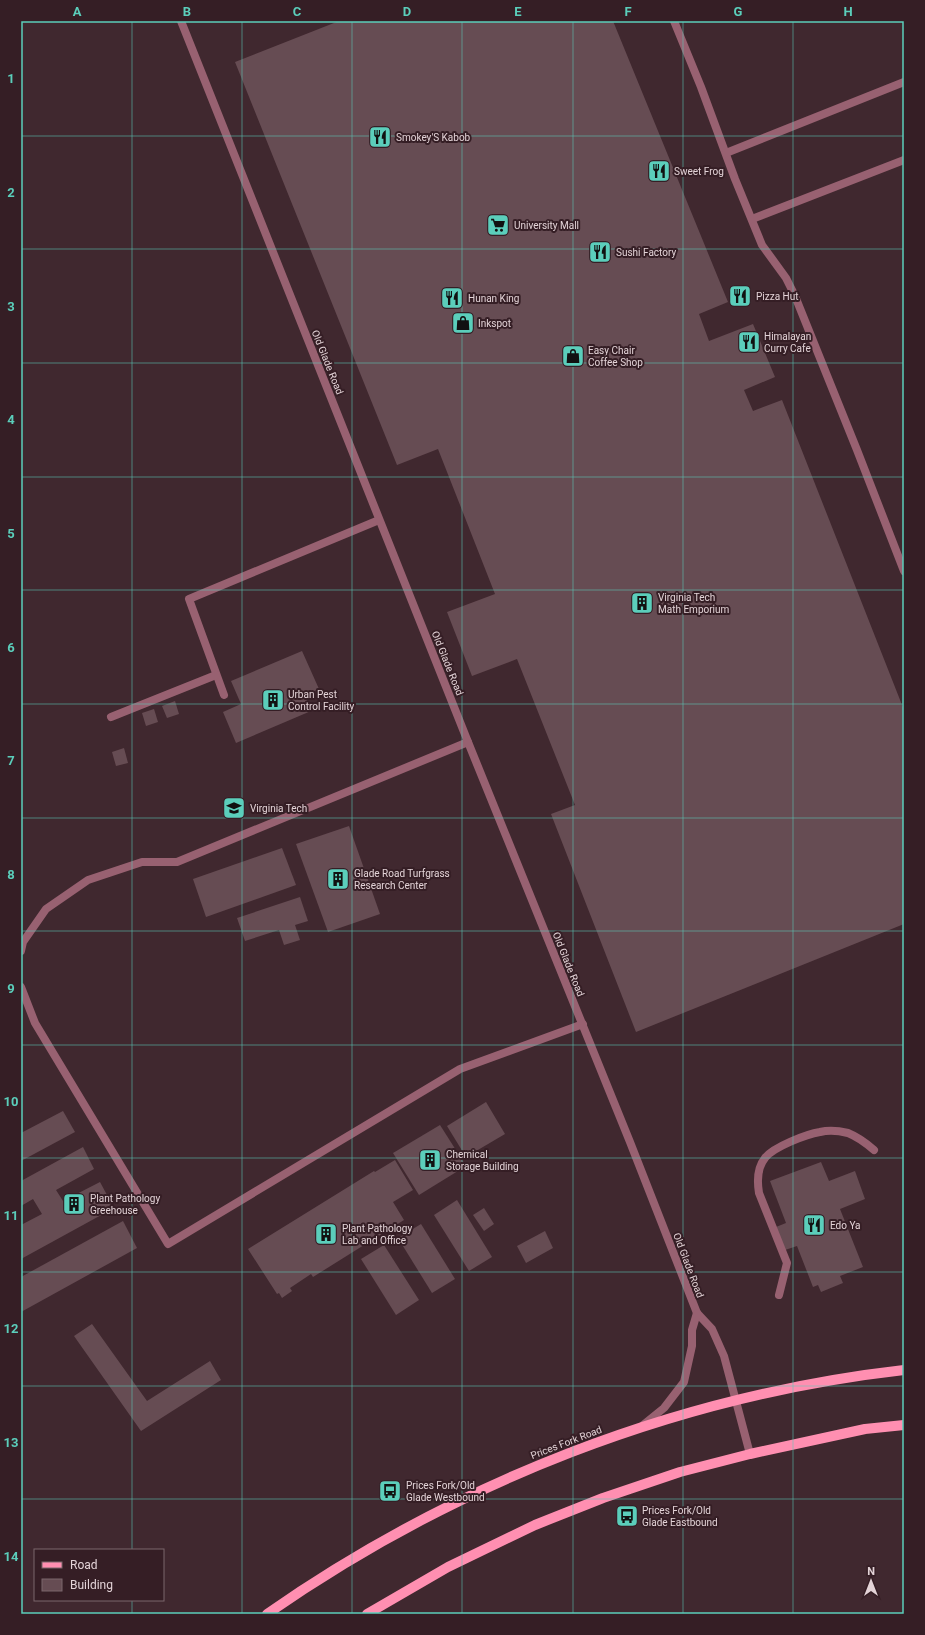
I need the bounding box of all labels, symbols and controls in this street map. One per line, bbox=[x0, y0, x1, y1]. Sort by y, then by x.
text: A bbox=[73, 4, 82, 19]
text: B bbox=[183, 4, 191, 19]
text: C bbox=[293, 4, 302, 19]
text: D bbox=[403, 4, 411, 19]
text: E bbox=[514, 4, 522, 19]
text: F bbox=[624, 4, 632, 19]
text: G bbox=[734, 4, 743, 19]
text: H bbox=[843, 4, 853, 19]
text: 1 bbox=[7, 71, 15, 86]
restaurant icon: Smokey'S Kabob bbox=[367, 124, 393, 150]
place label: Smokey'S Kabob bbox=[396, 132, 471, 143]
restaurant icon: Sweet Frog bbox=[646, 158, 672, 184]
place label: Sweet Frog bbox=[674, 166, 724, 177]
text: 2 bbox=[7, 185, 15, 200]
supermarket icon: University Mall bbox=[485, 212, 511, 238]
place label: University Mall bbox=[514, 220, 579, 231]
restaurant icon: Sushi Factory bbox=[587, 239, 613, 265]
place label: Sushi Factory bbox=[616, 247, 676, 258]
restaurant icon: Pizza Hut bbox=[727, 283, 753, 309]
restaurant icon: Hunan King bbox=[439, 285, 465, 311]
place label: Pizza Hut bbox=[756, 291, 799, 302]
place label: Hunan King bbox=[468, 293, 519, 304]
text: 3 bbox=[7, 299, 15, 314]
shop icon: Inkspot bbox=[450, 310, 476, 336]
place label: Inkspot bbox=[478, 318, 511, 329]
street label: Old Glade Road bbox=[310, 328, 345, 396]
restaurant icon: Himalayan Curry Cafe bbox=[736, 329, 762, 355]
place label: Himalayan Curry Cafe bbox=[764, 331, 811, 354]
shop icon: Easy Chair Coffee Shop bbox=[560, 343, 586, 369]
place label: Easy Chair Coffee Shop bbox=[588, 345, 643, 368]
text: 4 bbox=[7, 412, 15, 427]
text: 5 bbox=[7, 526, 15, 541]
building icon: Virginia Tech Math Emporium bbox=[629, 590, 655, 616]
place label: Virginia Tech Math Emporium bbox=[658, 592, 730, 615]
street label: Old Glade Road bbox=[430, 629, 465, 697]
text: 6 bbox=[7, 640, 15, 655]
building icon: Urban Pest Control Facility bbox=[260, 687, 286, 713]
place label: Urban Pest Control Facility bbox=[288, 689, 355, 712]
text: 7 bbox=[7, 753, 15, 768]
school or university icon: Virginia Tech bbox=[221, 795, 247, 821]
place label: Virginia Tech bbox=[250, 803, 307, 814]
building icon: Glade Road Turfgrass Research Center bbox=[325, 866, 351, 892]
text: 8 bbox=[7, 867, 15, 882]
place label: Glade Road Turfgrass Research Center bbox=[354, 868, 450, 891]
street label: Old Glade Road bbox=[551, 930, 586, 998]
text: 9 bbox=[7, 981, 15, 996]
text: 10 bbox=[4, 1094, 18, 1109]
building icon: Chemical Storage Building bbox=[417, 1147, 443, 1173]
place label: Chemical Storage Building bbox=[446, 1149, 519, 1172]
building icon: Plant Pathology Greehouse bbox=[61, 1191, 87, 1217]
place label: Plant Pathology Greehouse bbox=[90, 1193, 160, 1216]
text: 11 bbox=[4, 1208, 18, 1223]
restaurant icon: Edo Ya bbox=[801, 1212, 827, 1238]
place label: Edo Ya bbox=[830, 1220, 861, 1231]
building icon: Plant Pathology Lab and Office bbox=[313, 1221, 339, 1247]
place label: Plant Pathology Lab and Office bbox=[342, 1223, 412, 1246]
street label: Old Glade Road bbox=[671, 1231, 706, 1299]
text: 12 bbox=[4, 1321, 18, 1336]
street label: Prices Fork Road bbox=[529, 1424, 603, 1461]
text: 13 bbox=[4, 1435, 18, 1450]
bus stop icon: Prices Fork/Old Glade Westbound bbox=[377, 1478, 403, 1504]
place label: Prices Fork/Old Glade Westbound bbox=[406, 1480, 485, 1503]
bus stop icon: Prices Fork/Old Glade Eastbound bbox=[614, 1503, 640, 1529]
place label: Prices Fork/Old Glade Eastbound bbox=[642, 1505, 718, 1528]
text: 14 bbox=[4, 1549, 19, 1564]
legend bbox=[34, 1549, 164, 1601]
text: Road bbox=[70, 1558, 98, 1572]
north arrow bbox=[851, 1561, 891, 1601]
text: N bbox=[867, 1565, 875, 1578]
text: Building bbox=[70, 1578, 113, 1592]

